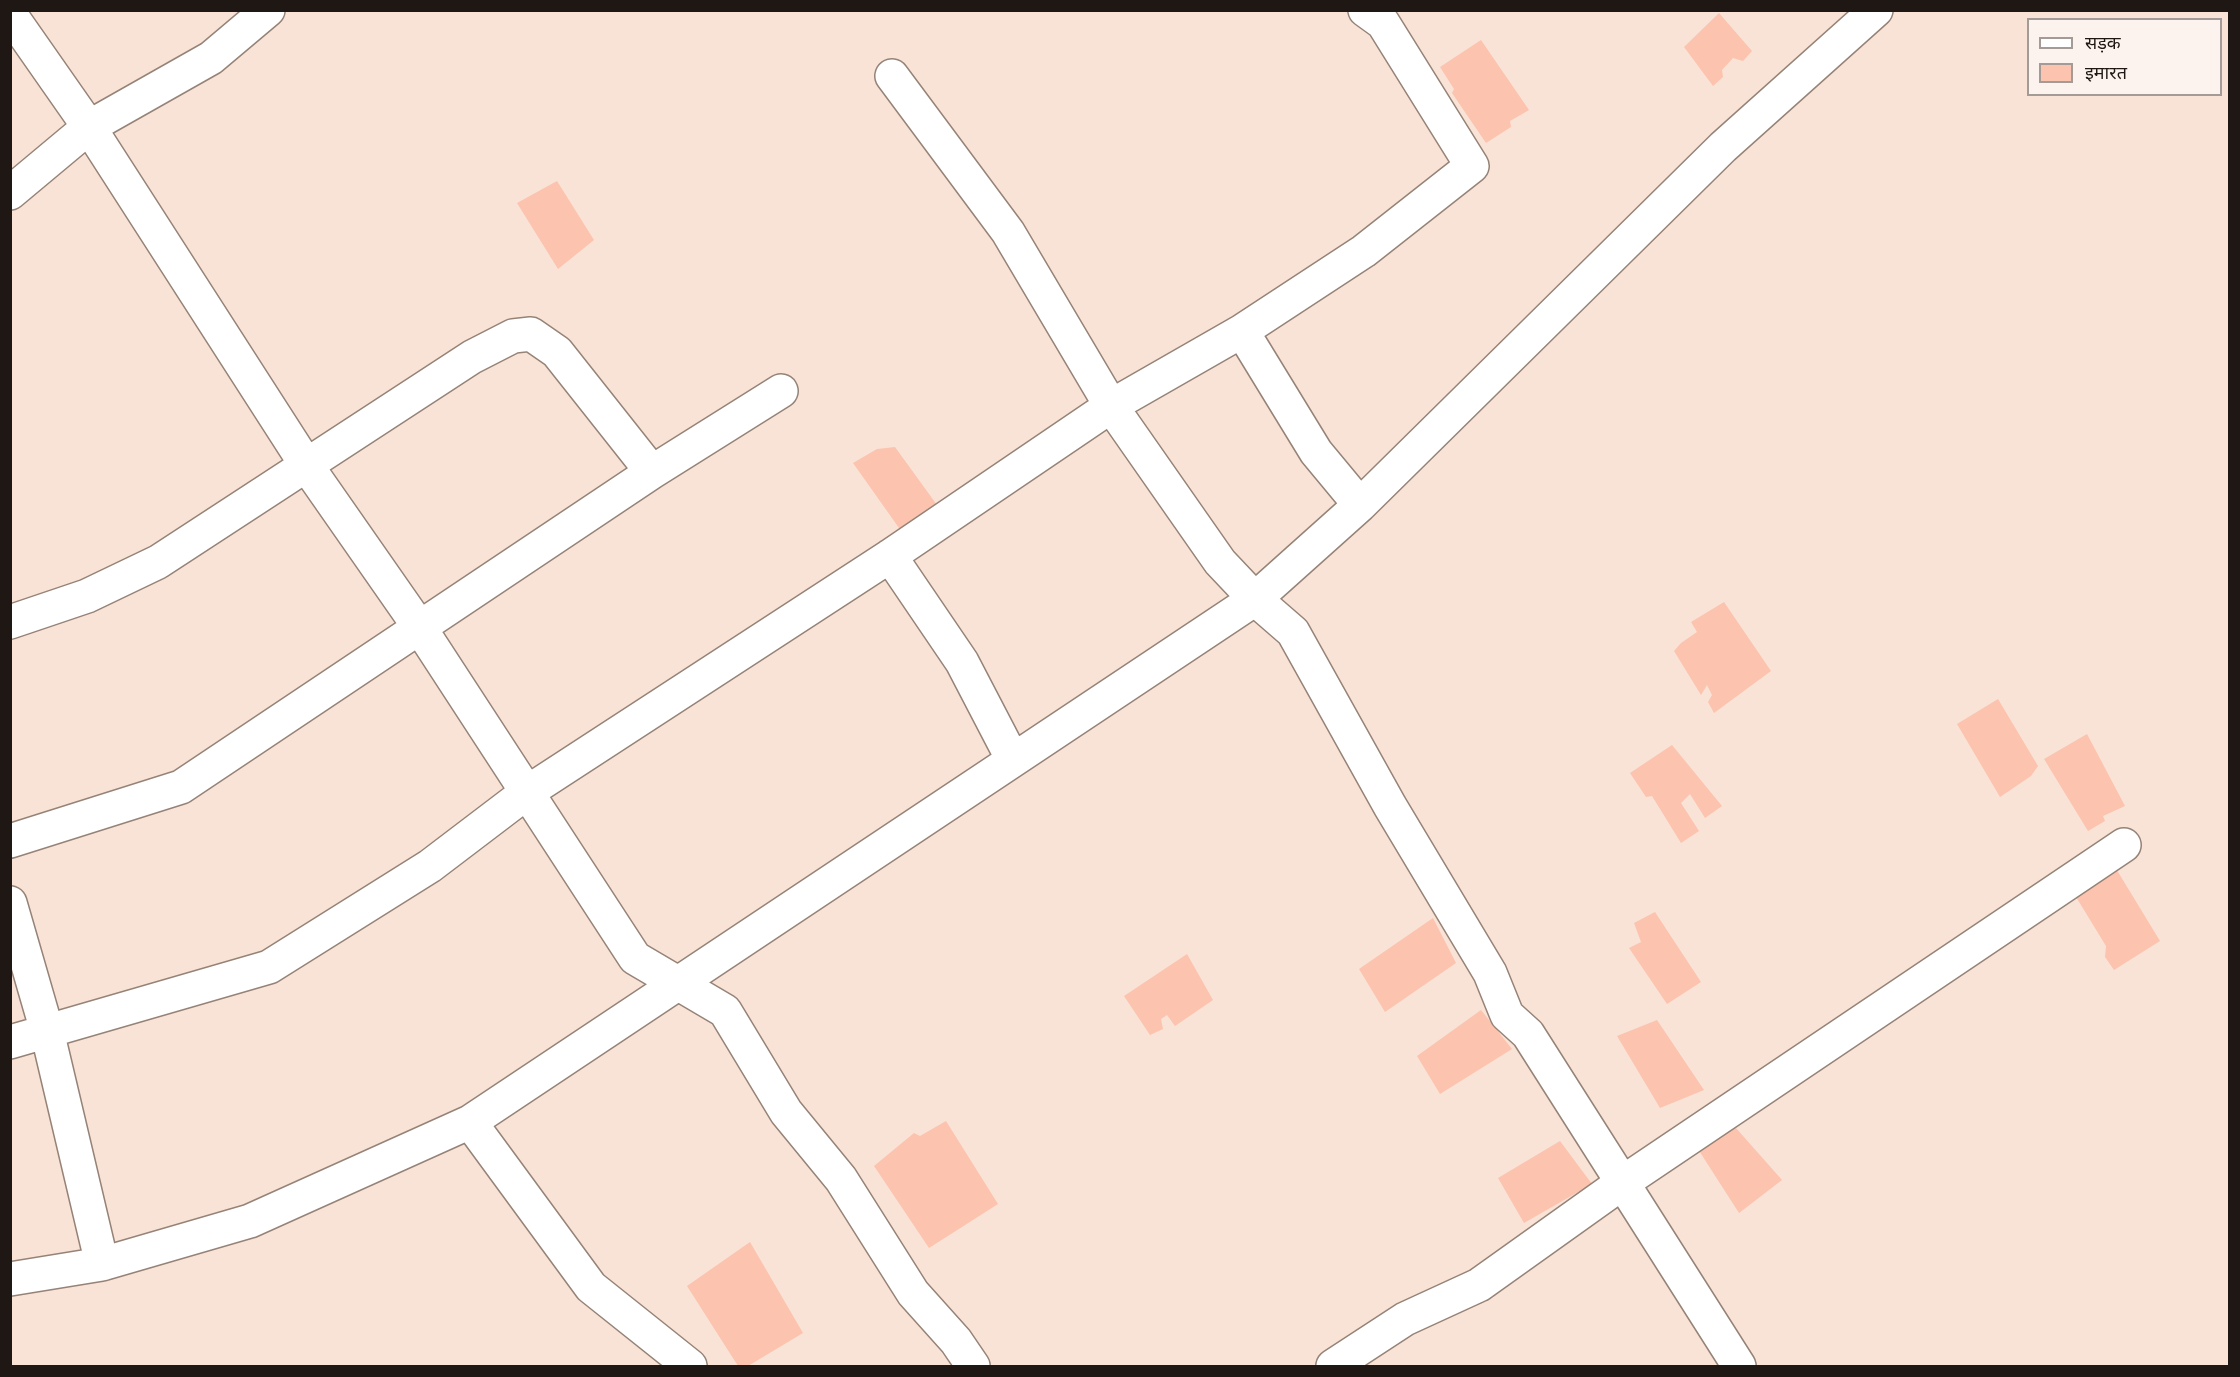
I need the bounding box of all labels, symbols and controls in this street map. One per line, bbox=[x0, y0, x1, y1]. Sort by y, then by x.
legend bbox=[2027, 18, 2222, 96]
text: सड़क bbox=[2085, 31, 2121, 54]
text: इमारत bbox=[2085, 61, 2127, 84]

